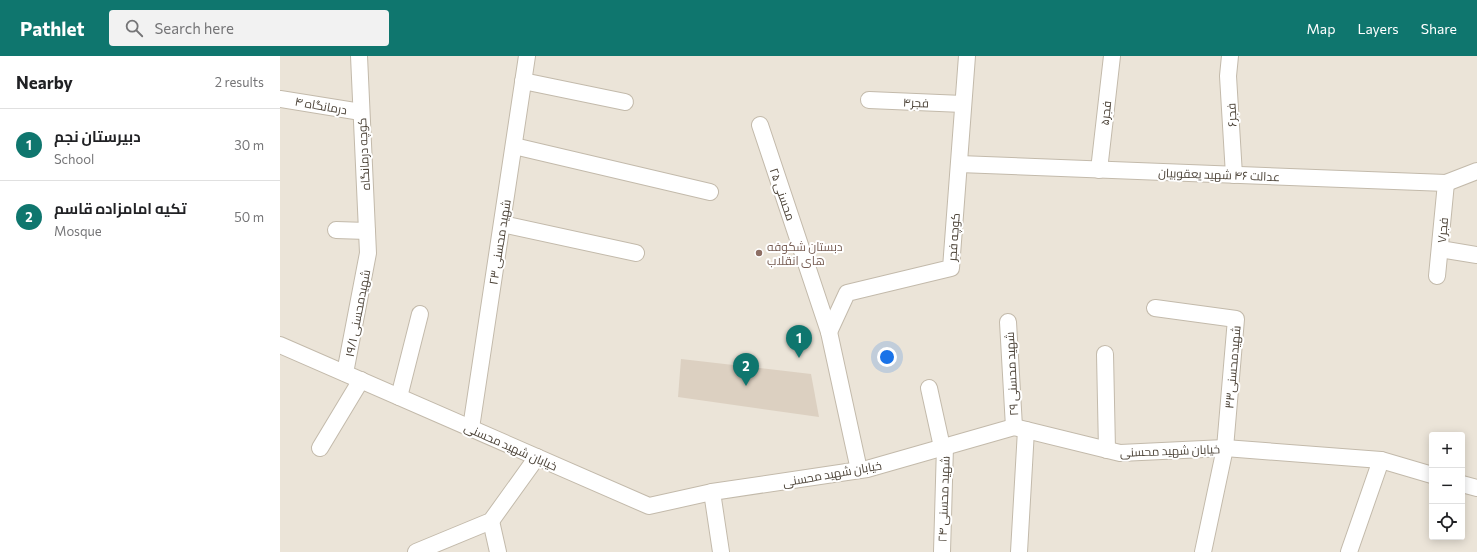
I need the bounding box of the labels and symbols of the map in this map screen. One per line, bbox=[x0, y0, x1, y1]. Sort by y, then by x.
street label: درمانگاه ۴ bbox=[294, 94, 348, 117]
street label: فجر۴ bbox=[903, 95, 929, 110]
street label: فجر۵ bbox=[1097, 100, 1114, 126]
street label: فجر۶ bbox=[1223, 103, 1240, 127]
street label: کوچه درمانگاه bbox=[354, 117, 375, 191]
street label: عدالت ۴۶ شهید یعقوبیان bbox=[1158, 165, 1280, 184]
street label: محسنی ۲۵ bbox=[767, 166, 799, 222]
street label: شهید محسنی ۲۳ bbox=[485, 198, 514, 286]
street label: کوچه فجر bbox=[944, 212, 965, 263]
street label: فجر۷ bbox=[1434, 217, 1451, 243]
place label: دبستان شکوفه های انقلاب bbox=[767, 239, 843, 268]
marker: دبستان شکوفه های انقلاب bbox=[754, 248, 764, 258]
street label: شهیدمحسنی ۱۹/۱ bbox=[342, 268, 373, 358]
pin: 1 bbox=[786, 325, 812, 358]
street label: شهیدمحسنی۳۳ bbox=[1221, 325, 1244, 409]
street label: شهید محسنی ۲۹ bbox=[1002, 331, 1021, 416]
your location bbox=[877, 347, 897, 367]
pin: 2 bbox=[733, 353, 759, 386]
street label: خیابان شهید محسنی bbox=[462, 419, 560, 474]
street label: خیابان شهید محسنی bbox=[1120, 441, 1220, 460]
street label: شهید محسنی ۲۴ bbox=[935, 456, 952, 542]
street label: خیابان شهید محسنی bbox=[781, 457, 883, 490]

